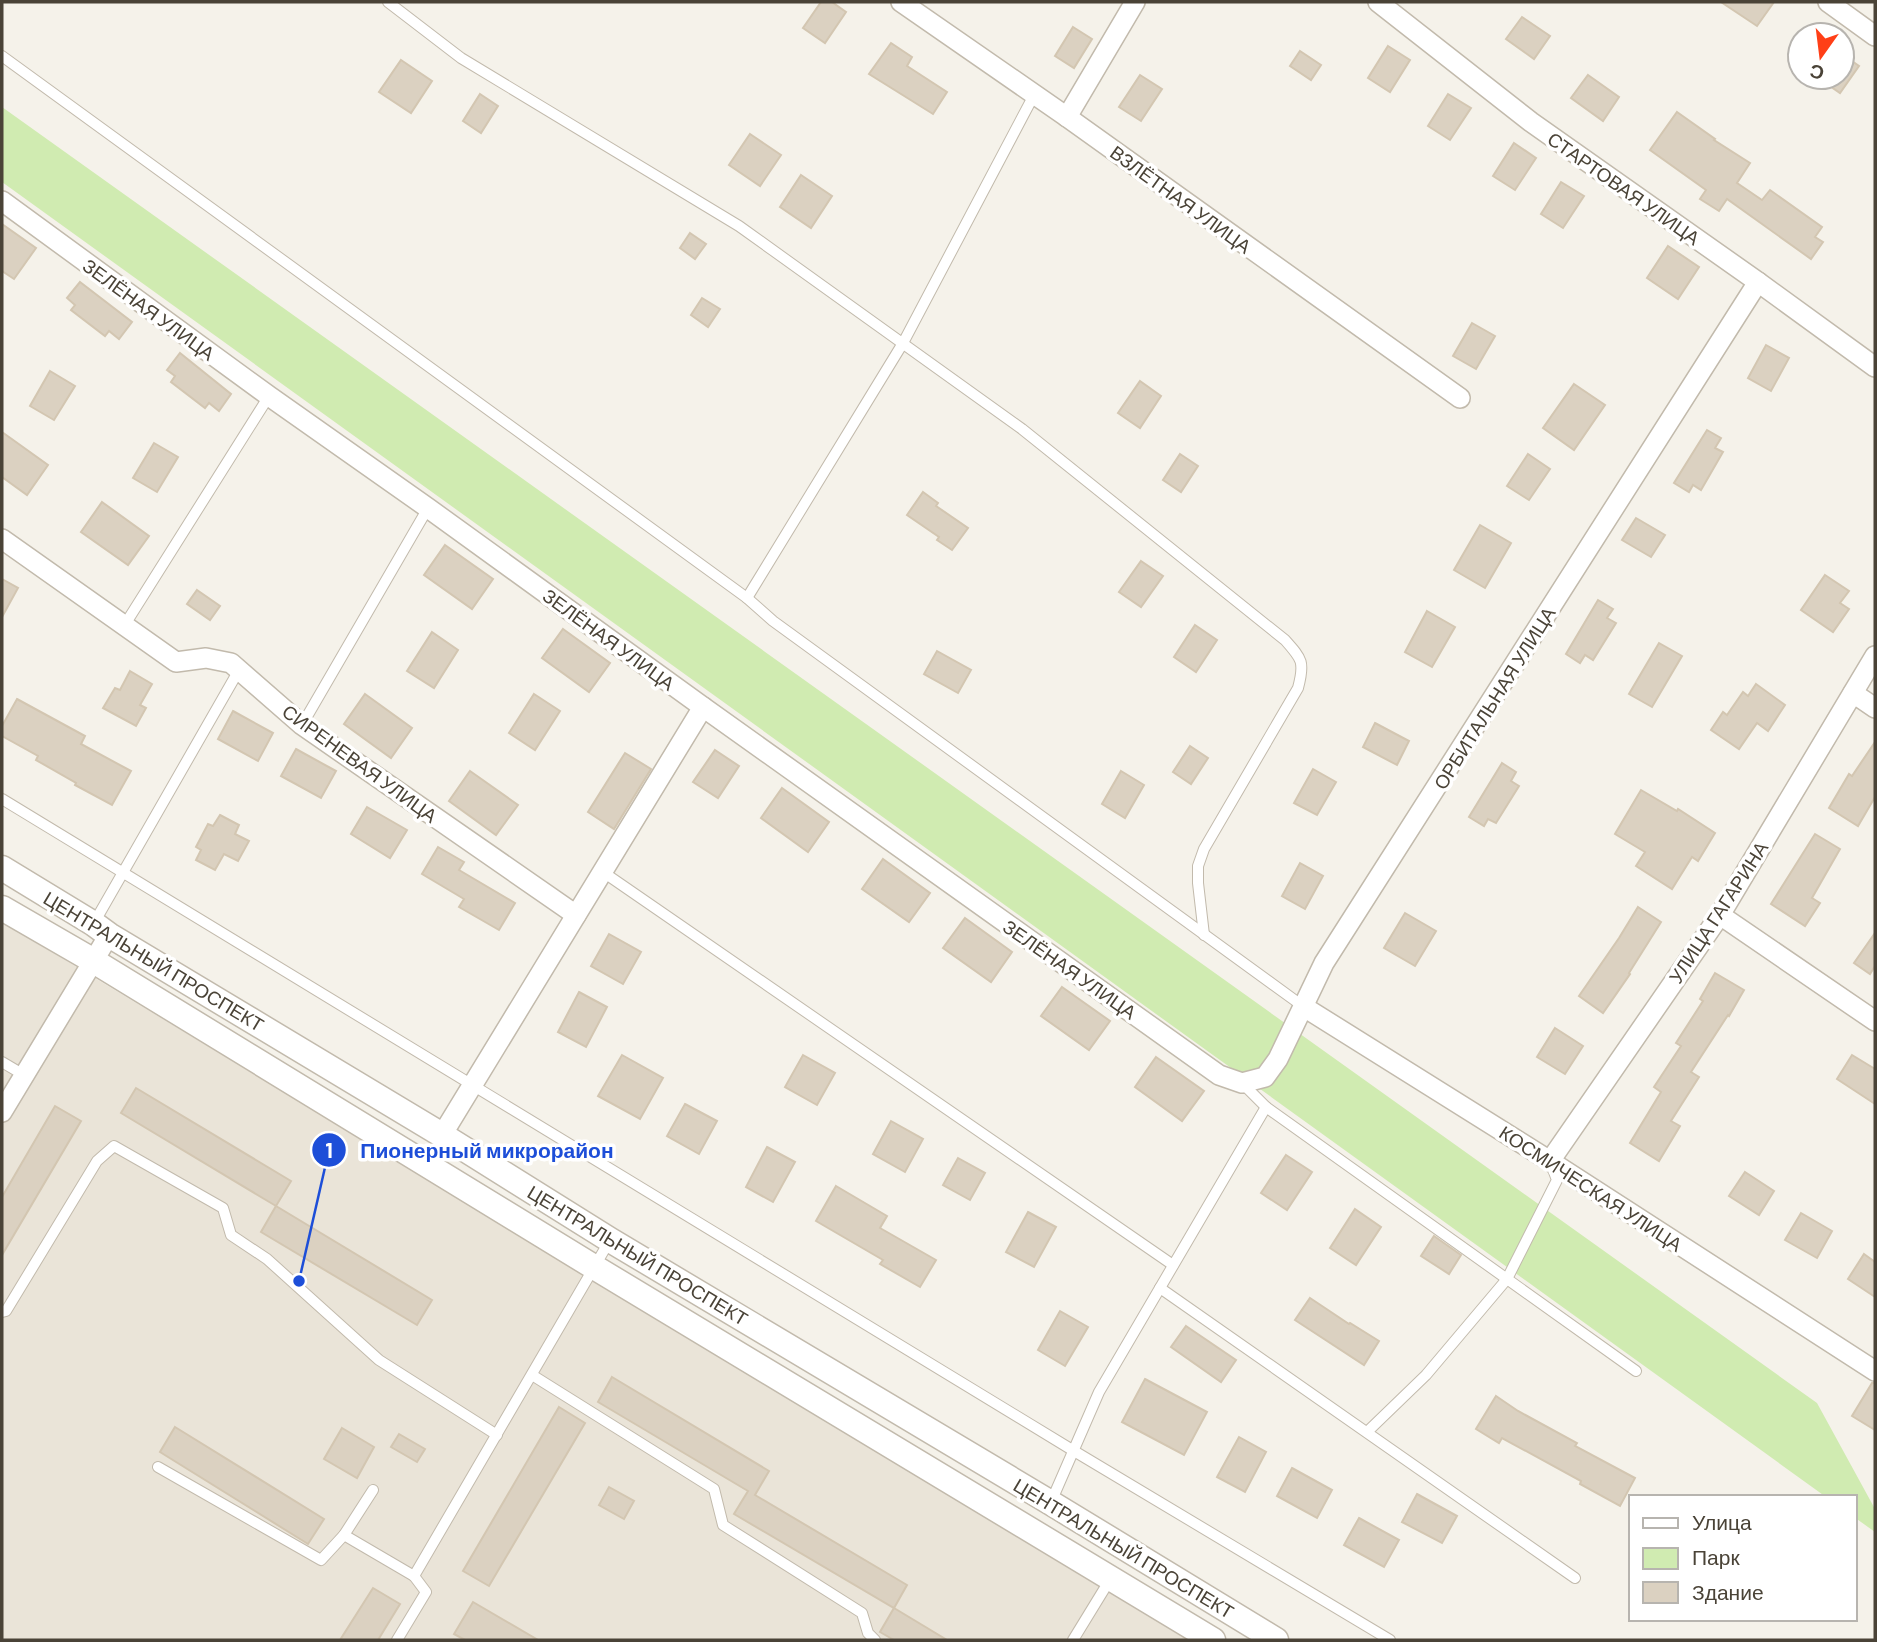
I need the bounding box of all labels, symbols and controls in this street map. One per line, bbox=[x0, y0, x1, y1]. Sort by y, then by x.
north arrow bbox=[1786, 21, 1856, 91]
text: С bbox=[1807, 60, 1826, 86]
street label: СТАРТОВАЯ УЛИЦА bbox=[1543, 127, 1705, 249]
street label: ВЗЛЁТНАЯ УЛИЦА bbox=[1106, 140, 1256, 258]
street label: ЗЕЛЁНАЯ УЛИЦА bbox=[79, 253, 220, 365]
street label: ЗЕЛЁНАЯ УЛИЦА bbox=[539, 583, 680, 695]
street label: ОРБИТАЛЬНАЯ УЛИЦА bbox=[1428, 602, 1560, 793]
street label: СИРЕНЕВАЯ УЛИЦА bbox=[278, 699, 442, 827]
street label: УЛИЦА ГАГАРИНА bbox=[1664, 837, 1773, 987]
street label: ЦЕНТРАЛЬНЫЙ ПРОСПЕКТ bbox=[40, 886, 269, 1036]
street label: ЗЕЛЁНАЯ УЛИЦА bbox=[999, 914, 1141, 1024]
street label: КОСМИЧЕСКАЯ УЛИЦА bbox=[1495, 1120, 1687, 1256]
callout: Пионерный микрорайон bbox=[311, 1129, 628, 1171]
text: 1 bbox=[325, 1137, 333, 1162]
text: Пионерный микрорайон bbox=[360, 1137, 614, 1162]
street label: ЦЕНТРАЛЬНЫЙ ПРОСПЕКТ bbox=[524, 1180, 753, 1330]
street label: ЦЕНТРАЛЬНЫЙ ПРОСПЕКТ bbox=[1010, 1473, 1239, 1623]
legend bbox=[1629, 1495, 1856, 1621]
text: Улица bbox=[1692, 1509, 1752, 1534]
text: Парк bbox=[1692, 1544, 1740, 1569]
text: Здание bbox=[1692, 1579, 1764, 1604]

